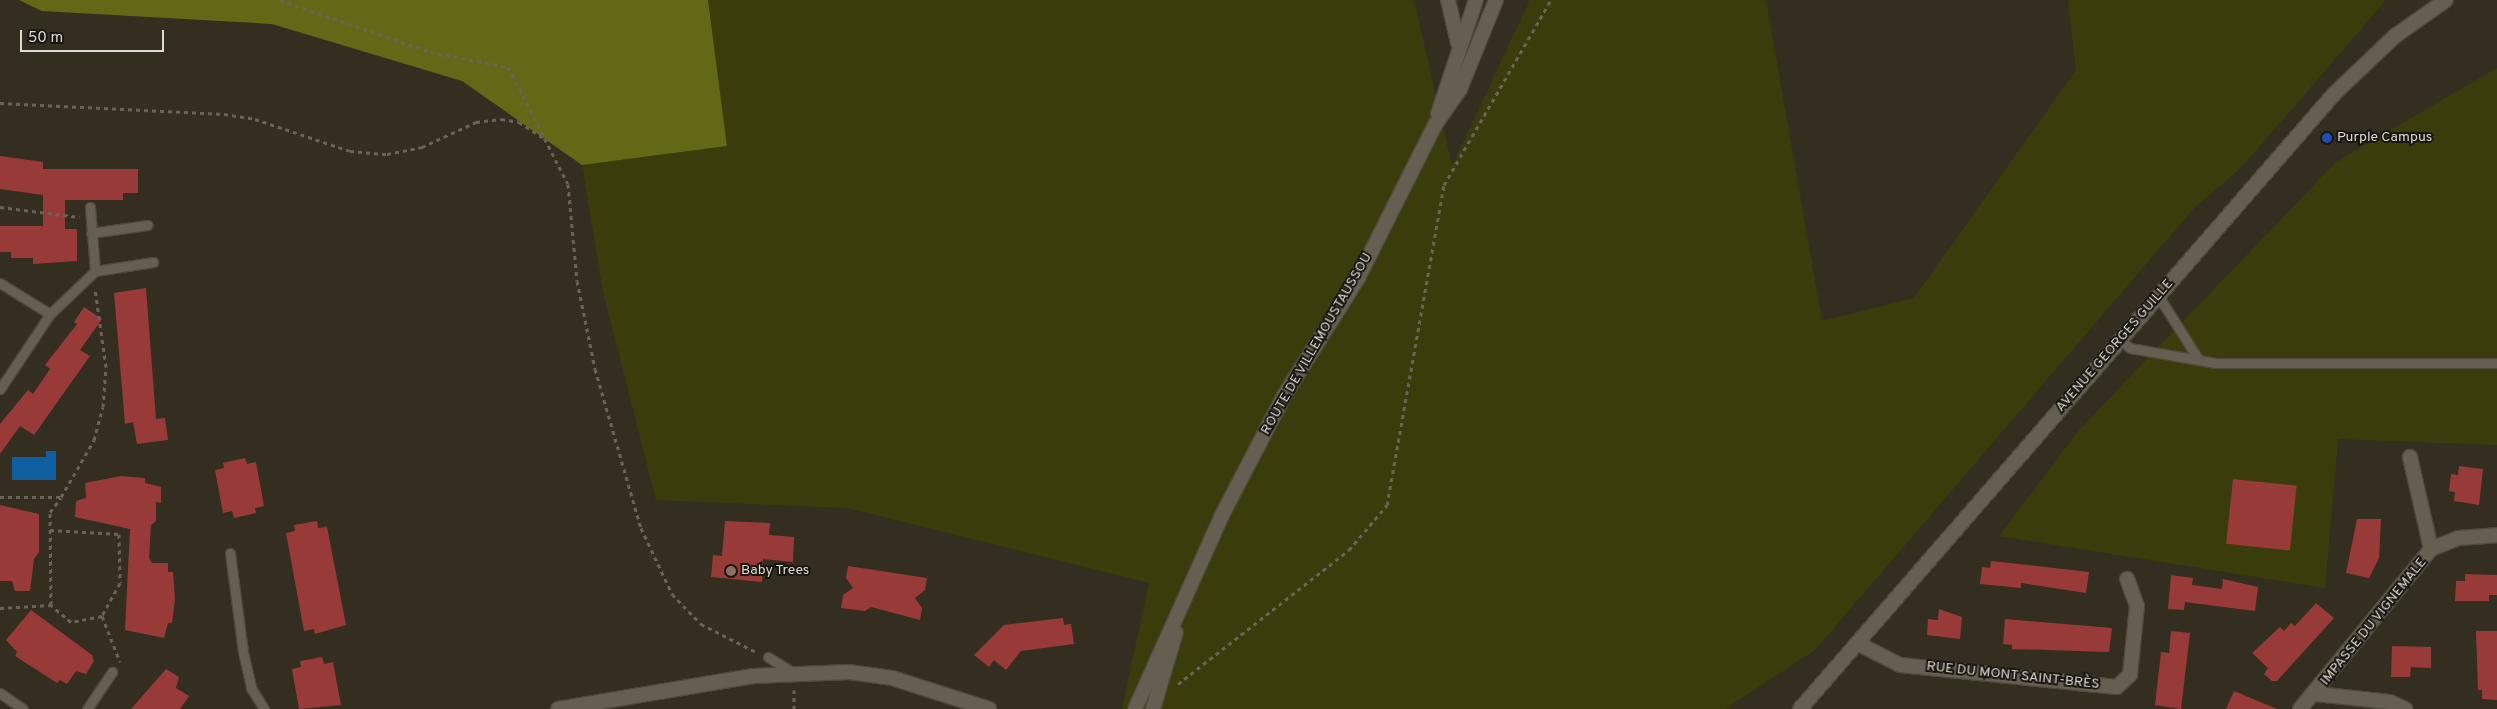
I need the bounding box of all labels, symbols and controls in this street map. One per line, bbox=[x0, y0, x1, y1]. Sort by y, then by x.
scale bar bbox=[22, 20, 166, 52]
text: 50 m bbox=[28, 29, 63, 48]
place label: Purple Campus bbox=[2337, 130, 2432, 146]
marker: Purple Campus bbox=[2321, 132, 2333, 144]
street label: ROUTE DE VILLEMOUSTAUSSOU bbox=[1258, 250, 1376, 438]
street label: AVENUE GEORGES GUILLE bbox=[2053, 276, 2177, 416]
street label: IMPASSE DU VIGNEMALE bbox=[2317, 555, 2431, 689]
place label: Baby Trees bbox=[741, 563, 810, 579]
marker: Baby Trees bbox=[725, 565, 737, 577]
street label: RUE DU MONT SAINT-BRÈS bbox=[1925, 659, 2101, 693]

